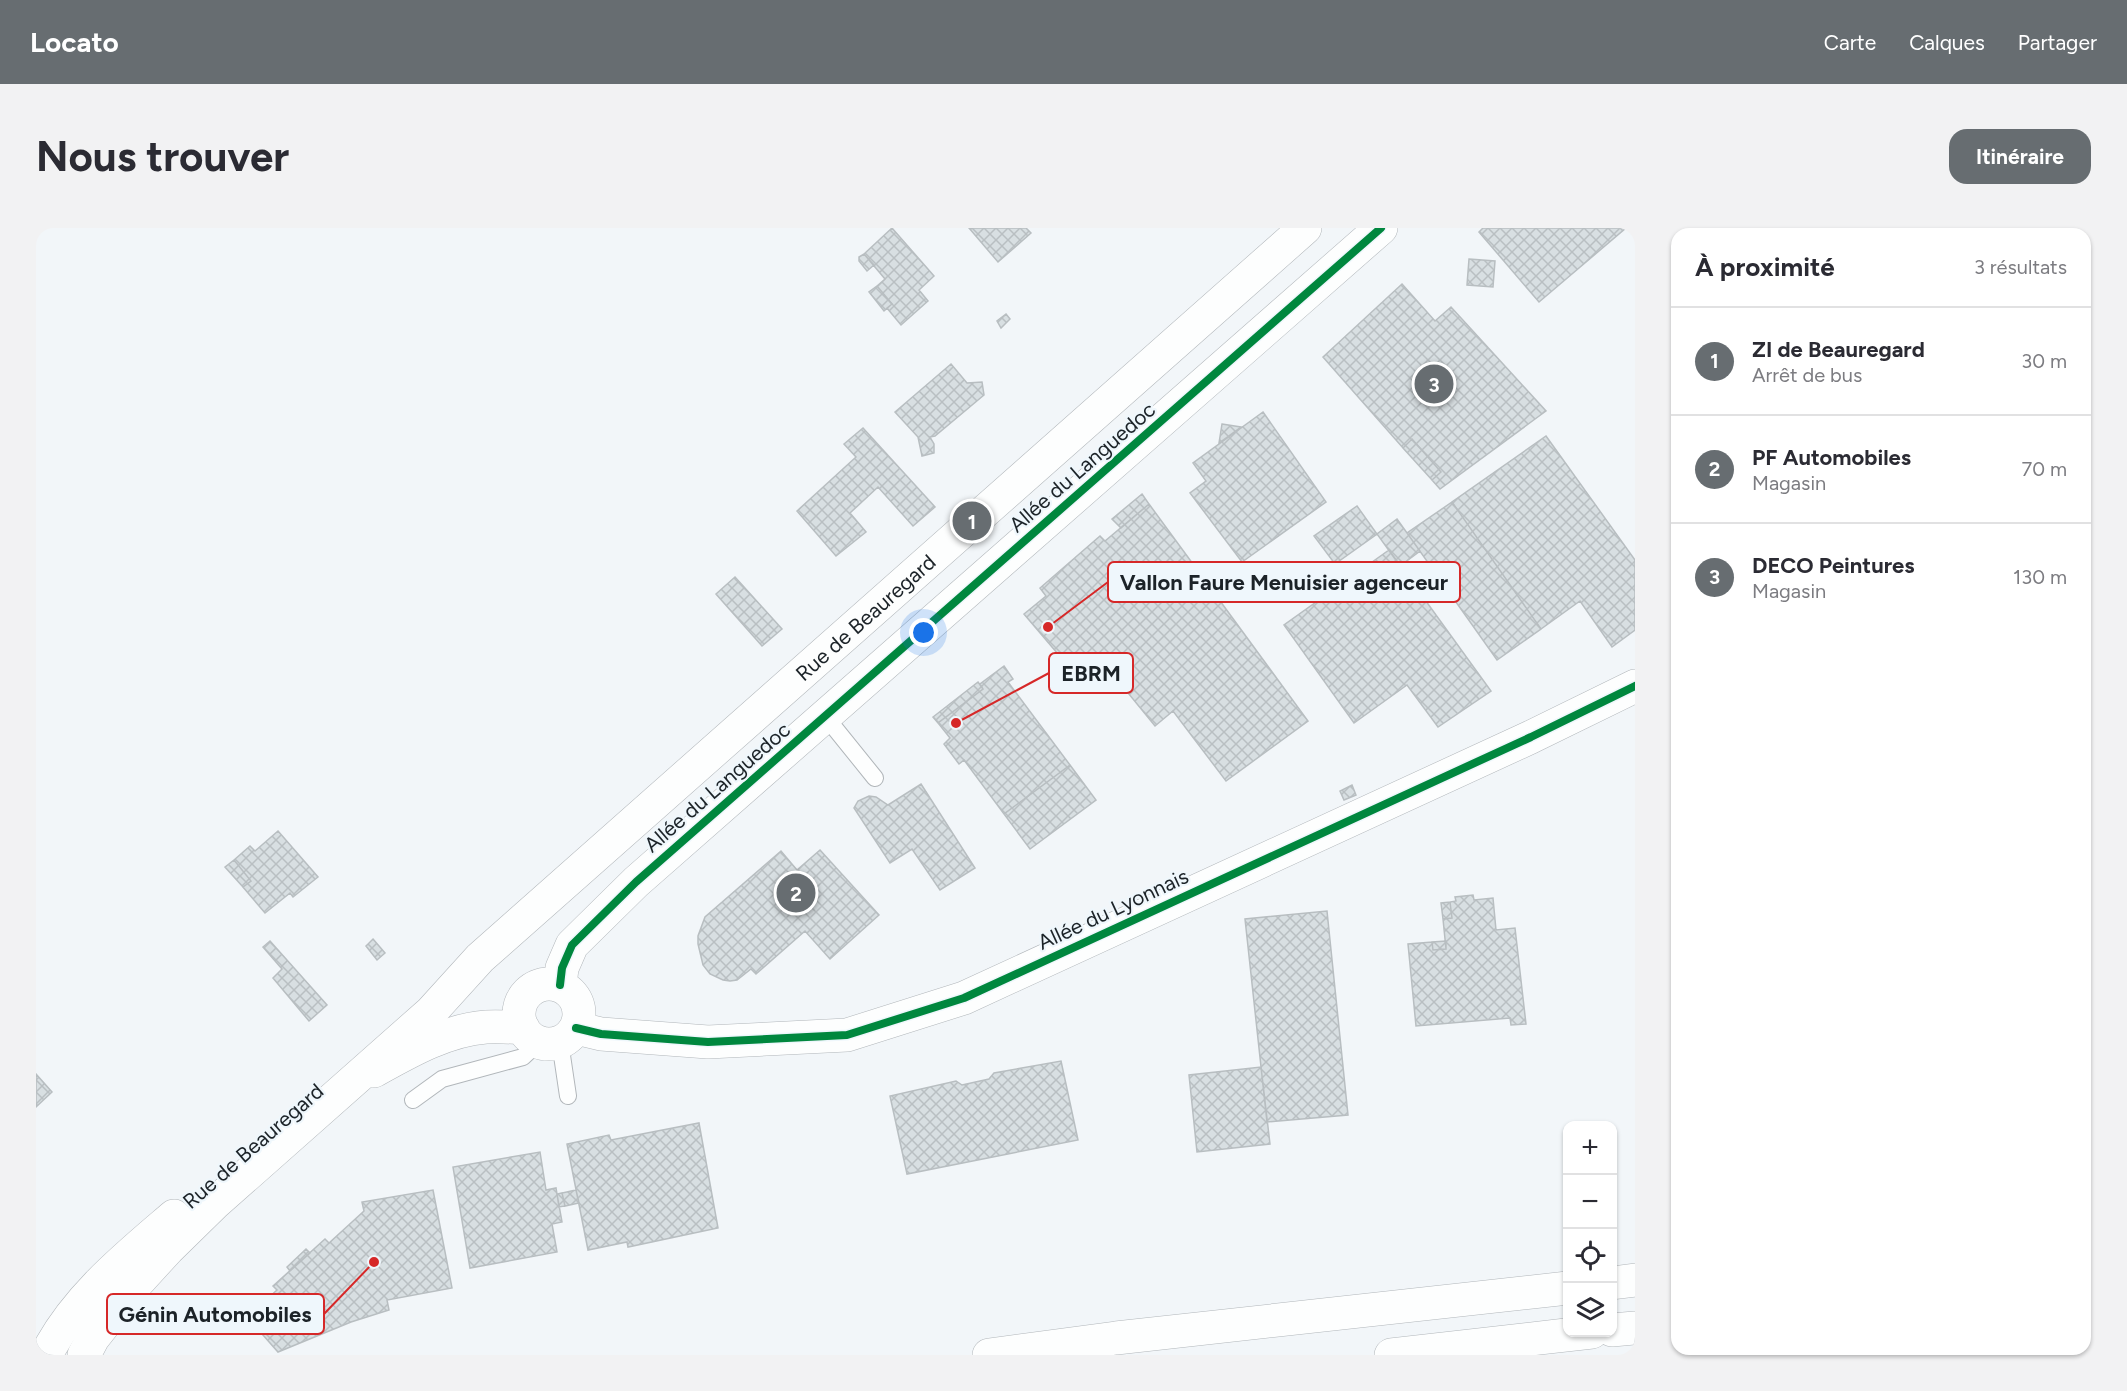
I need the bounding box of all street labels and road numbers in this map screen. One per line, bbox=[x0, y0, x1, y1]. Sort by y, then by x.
street label: Allée du Languedoc bbox=[1004, 397, 1160, 537]
street label: Rue de Beauregard bbox=[790, 549, 940, 686]
street label: Allée du Languedoc bbox=[639, 717, 795, 857]
street label: Allée du Lyonnais bbox=[1034, 863, 1192, 955]
street label: Rue de Beauregard bbox=[178, 1078, 328, 1214]

